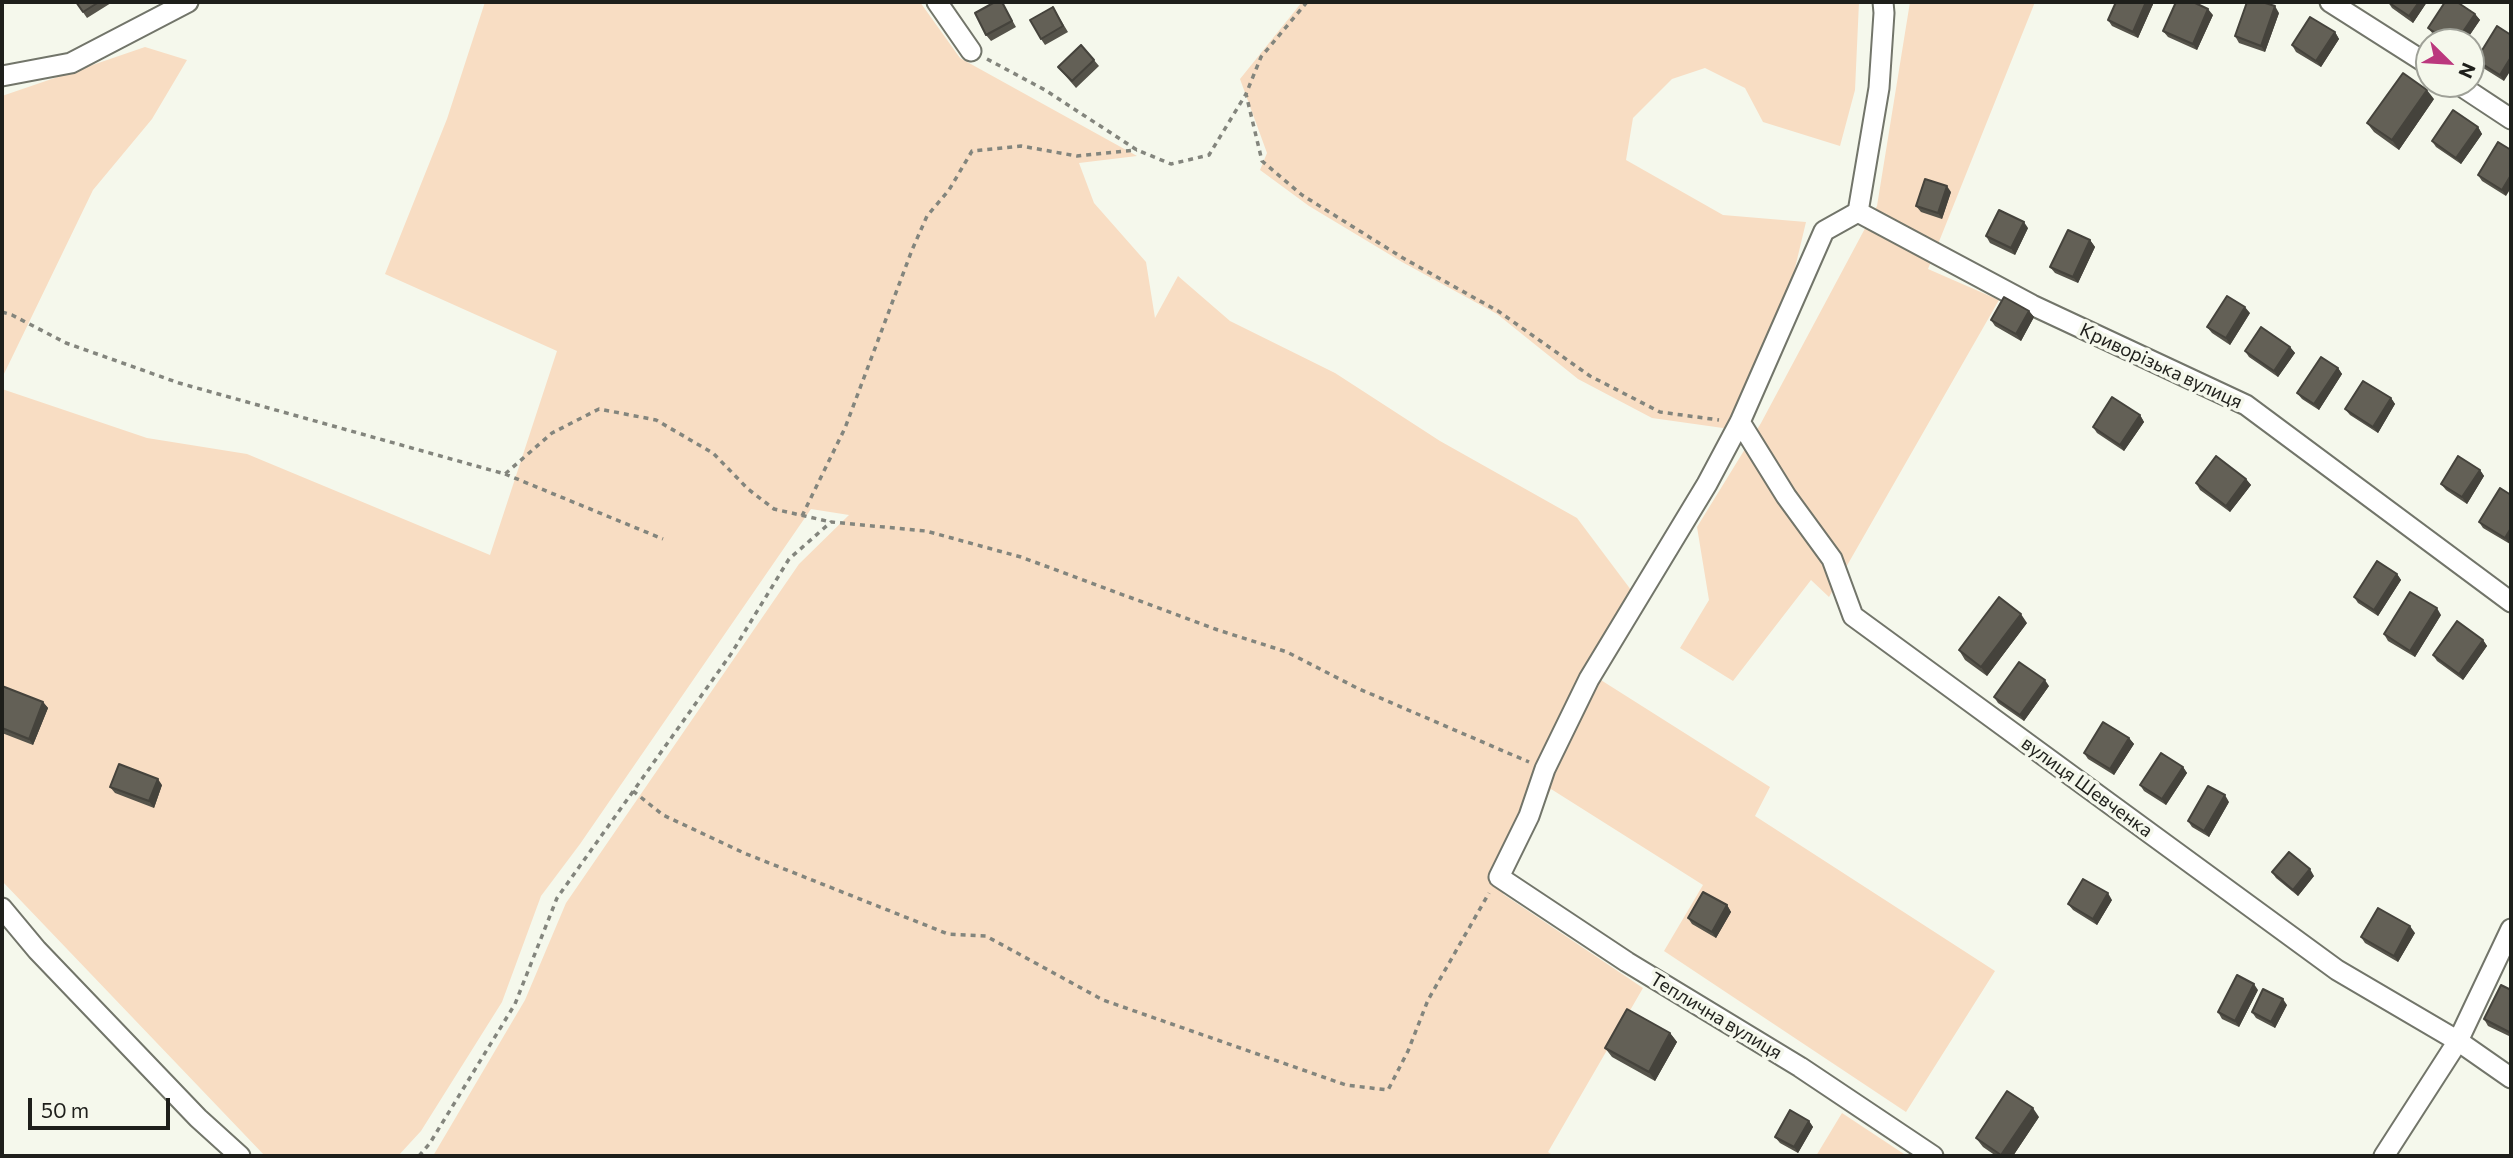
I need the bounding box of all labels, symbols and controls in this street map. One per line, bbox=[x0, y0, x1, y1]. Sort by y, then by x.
north arrow bbox=[2415, 28, 2485, 98]
text: N bbox=[2454, 60, 2481, 82]
street label: Криворізька вулиця bbox=[2076, 318, 2246, 414]
street label: вулиця Шевченка bbox=[2017, 732, 2157, 842]
street label: Теплична вулиця bbox=[1646, 968, 1786, 1064]
scale bar bbox=[32, 1084, 173, 1128]
text: 50 m bbox=[41, 1097, 89, 1122]

